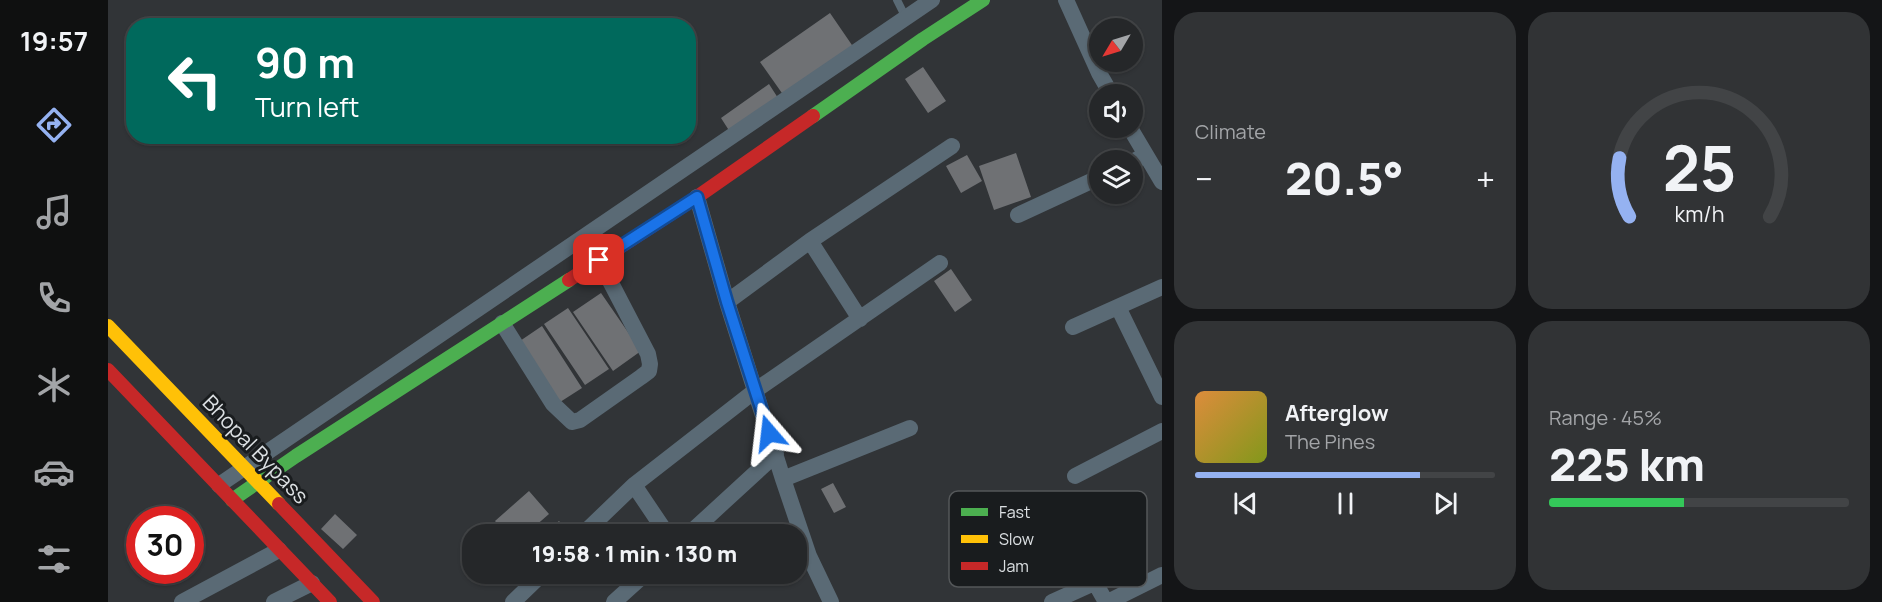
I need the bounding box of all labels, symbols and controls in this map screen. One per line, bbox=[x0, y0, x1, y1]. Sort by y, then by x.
north arrow bbox=[1089, 18, 1143, 72]
map controls bbox=[1089, 18, 1143, 204]
text: 19:57 bbox=[20, 22, 88, 59]
text: 90 m bbox=[255, 33, 355, 91]
icon: left bbox=[156, 42, 234, 120]
button: sound bbox=[1089, 84, 1143, 138]
text: Turn left bbox=[255, 88, 359, 125]
icon: directions bbox=[33, 104, 75, 146]
text: Climate bbox=[1195, 118, 1266, 145]
text: 25 bbox=[1662, 124, 1736, 210]
text: 20.5° bbox=[1285, 147, 1404, 209]
button: layers bbox=[1089, 150, 1143, 204]
text: − bbox=[1195, 156, 1213, 201]
text: + bbox=[1476, 156, 1495, 201]
icon: music bbox=[33, 191, 75, 233]
text: km/h bbox=[1674, 200, 1724, 229]
pin bbox=[573, 234, 624, 285]
icon: arrive bbox=[582, 243, 615, 276]
icon: phone bbox=[33, 277, 75, 319]
icon: climate bbox=[33, 364, 75, 406]
street label: Bhopal Bypass bbox=[197, 389, 315, 509]
text: Afterglow bbox=[1285, 398, 1389, 428]
position arrow bbox=[737, 401, 801, 465]
text: Range · 45% bbox=[1549, 404, 1662, 431]
text: The Pines bbox=[1285, 428, 1375, 455]
text: 225 km bbox=[1549, 433, 1705, 495]
icon: car bbox=[33, 451, 75, 493]
icon: previous bbox=[1229, 487, 1262, 520]
icon: pause bbox=[1329, 487, 1362, 520]
icon: next bbox=[1429, 487, 1462, 520]
legend bbox=[949, 491, 1147, 587]
text: Fast bbox=[999, 501, 1030, 523]
speed limit sign: 30 bbox=[126, 506, 204, 584]
text: Slow bbox=[999, 528, 1034, 550]
icon: filters bbox=[33, 538, 75, 580]
text: 19:58 · 1 min · 130 m bbox=[532, 539, 737, 569]
text: Jam bbox=[999, 555, 1029, 577]

